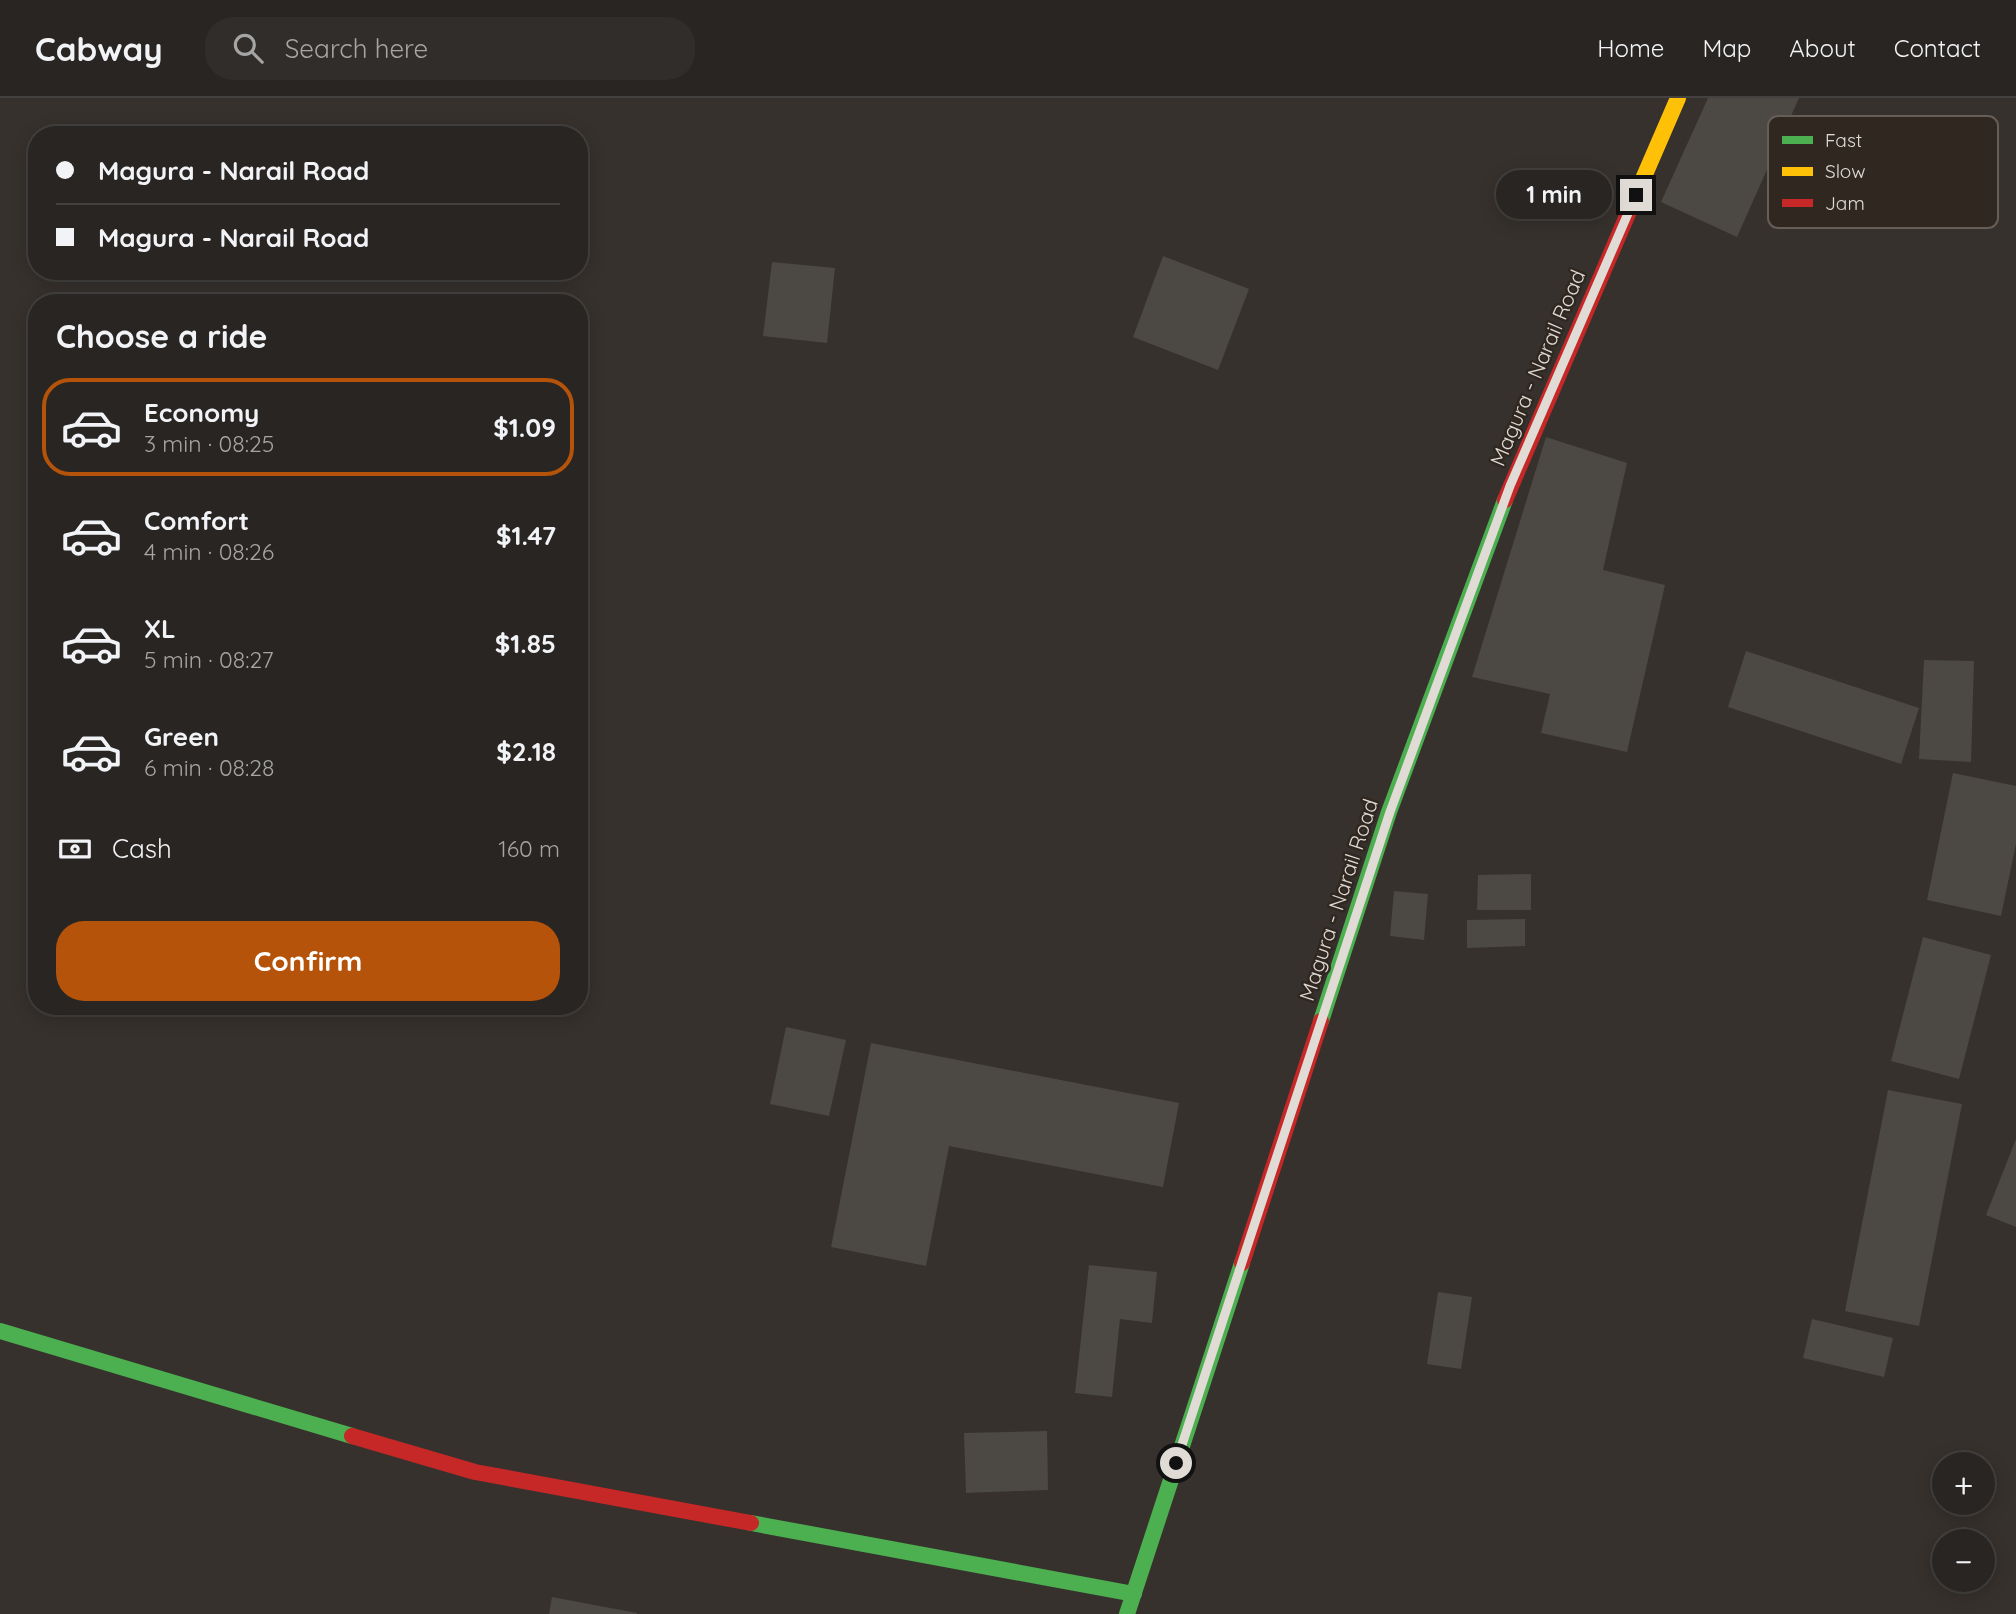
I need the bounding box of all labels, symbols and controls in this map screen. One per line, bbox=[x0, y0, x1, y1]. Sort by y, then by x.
search box bbox=[205, 17, 695, 80]
text: Cabway bbox=[35, 28, 163, 69]
icon: search bbox=[229, 29, 267, 67]
text: Search here bbox=[285, 32, 428, 65]
text: Home bbox=[1597, 33, 1664, 63]
text: Map bbox=[1702, 33, 1751, 63]
text: About bbox=[1789, 33, 1856, 63]
text: Contact bbox=[1894, 33, 1981, 63]
legend bbox=[1768, 116, 1998, 228]
text: Fast bbox=[1825, 128, 1862, 152]
text: Magura - Narail Road bbox=[98, 154, 369, 187]
text: Slow bbox=[1825, 159, 1866, 183]
callout: 1 min bbox=[1496, 170, 1612, 220]
route end bbox=[1620, 179, 1652, 211]
text: 1 min bbox=[1526, 180, 1582, 209]
text: Jam bbox=[1825, 191, 1865, 215]
text: Magura - Narail Road bbox=[98, 221, 369, 254]
street label: Magura - Narail Road bbox=[1484, 265, 1590, 470]
text: Choose a ride bbox=[56, 316, 268, 356]
icon: car bbox=[60, 396, 123, 459]
text: Economy bbox=[144, 396, 259, 429]
text: $1.09 bbox=[493, 411, 556, 444]
text: 3 min · 08:25 bbox=[144, 429, 274, 458]
icon: car bbox=[60, 504, 123, 567]
text: Comfort bbox=[144, 504, 249, 537]
text: $1.47 bbox=[496, 519, 556, 552]
text: 4 min · 08:26 bbox=[144, 537, 274, 566]
icon: car bbox=[60, 612, 123, 675]
text: XL bbox=[144, 612, 176, 645]
text: $1.85 bbox=[495, 627, 556, 660]
text: 5 min · 08:27 bbox=[144, 645, 274, 674]
icon: car bbox=[60, 720, 123, 783]
text: Green bbox=[144, 720, 219, 753]
text: $2.18 bbox=[496, 735, 556, 768]
text: 6 min · 08:28 bbox=[144, 753, 274, 782]
street label: Magura - Narail Road bbox=[1293, 795, 1383, 1004]
icon: cash bbox=[56, 830, 94, 868]
text: Cash bbox=[112, 832, 172, 865]
text: 160 m bbox=[498, 834, 560, 863]
button: Confirm bbox=[56, 921, 560, 1001]
route start bbox=[1160, 1447, 1192, 1479]
map controls bbox=[1932, 1452, 1995, 1592]
button: + bbox=[1932, 1452, 1995, 1515]
button: − bbox=[1932, 1529, 1995, 1592]

